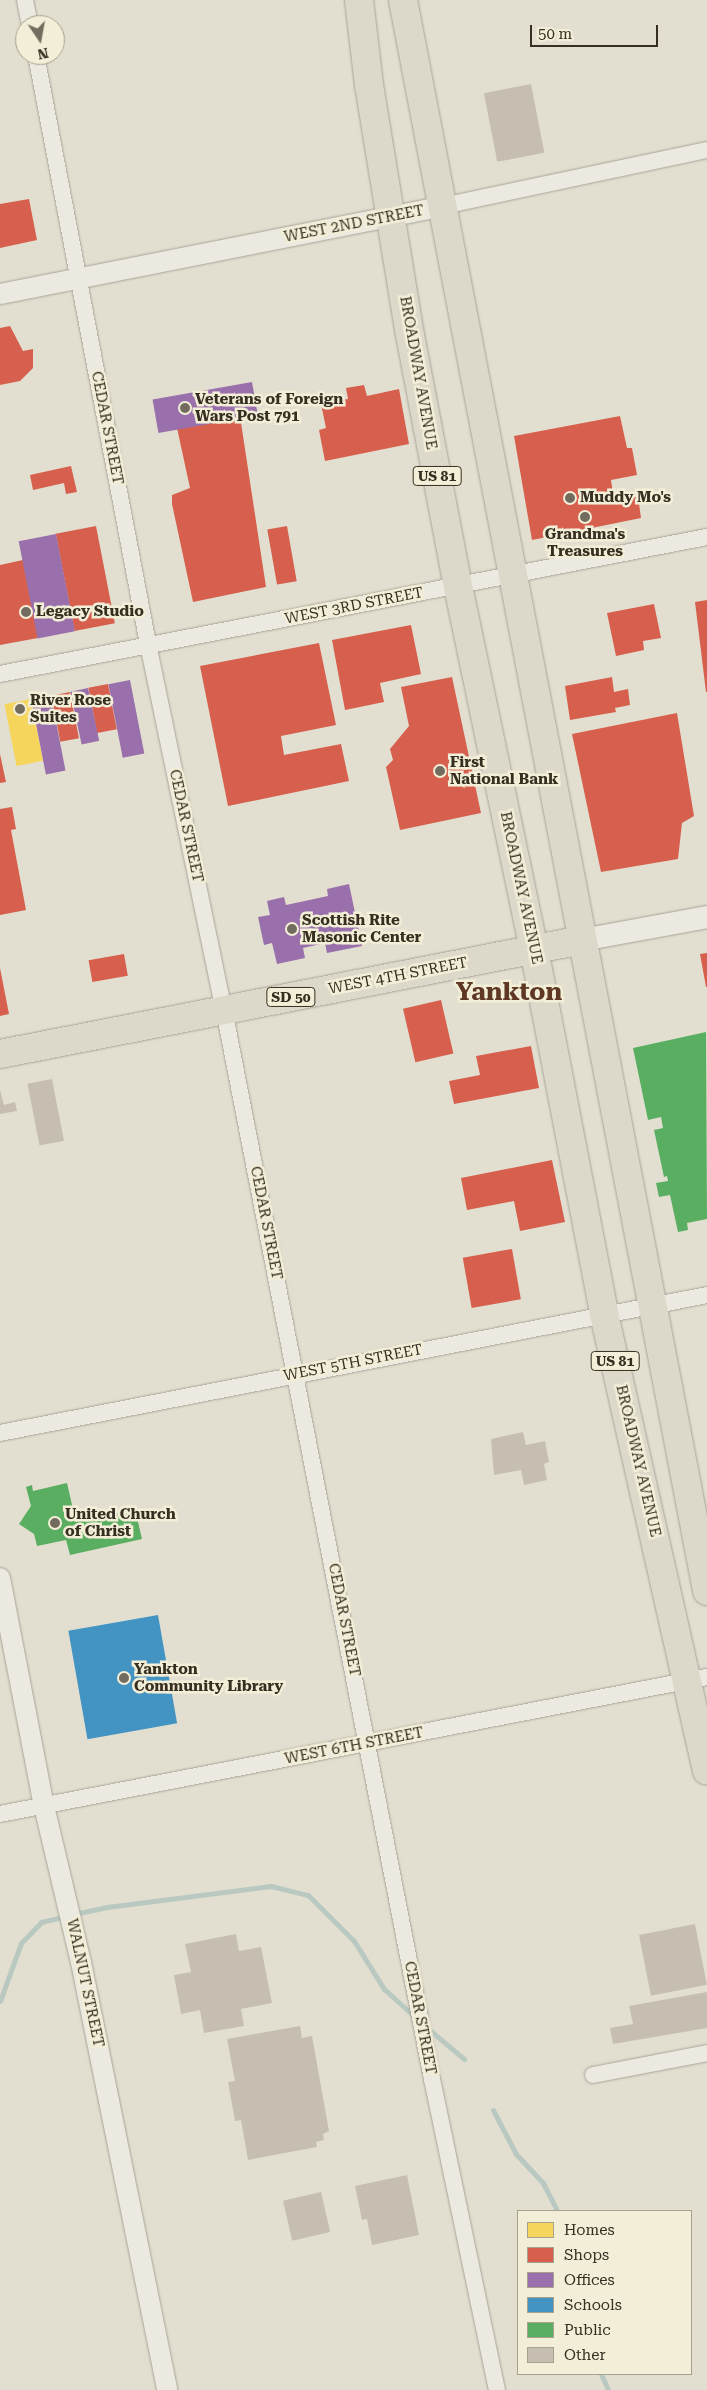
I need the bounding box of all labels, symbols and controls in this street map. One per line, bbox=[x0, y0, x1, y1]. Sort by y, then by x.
north arrow bbox=[15, 15, 65, 65]
scale bar bbox=[532, 15, 660, 47]
text: 50 m bbox=[538, 25, 572, 43]
text: N bbox=[36, 45, 50, 63]
street label: WEST 2ND STREET bbox=[282, 202, 426, 246]
street label: BROADWAY AVENUE bbox=[396, 295, 440, 451]
street label: CEDAR STREET bbox=[87, 370, 127, 486]
place label: Veterans of Foreign Wars Post 791 bbox=[195, 390, 343, 425]
marker: Veterans of Foreign Wars Post 791 bbox=[179, 402, 191, 414]
road number: US 81 bbox=[412, 464, 462, 488]
place label: Muddy Mo's bbox=[580, 489, 671, 507]
marker: Muddy Mo's bbox=[564, 492, 576, 504]
marker: Grandma's Treasures bbox=[579, 511, 591, 523]
place label: Grandma's Treasures bbox=[545, 525, 625, 560]
street label: WEST 3RD STREET bbox=[283, 584, 425, 628]
place label: Legacy Studio bbox=[36, 603, 144, 621]
marker: Legacy Studio bbox=[20, 606, 32, 618]
place label: River Rose Suites bbox=[30, 691, 111, 726]
marker: River Rose Suites bbox=[14, 703, 26, 715]
place label: First National Bank bbox=[450, 753, 558, 788]
marker: First National Bank bbox=[434, 765, 446, 777]
street label: CEDAR STREET bbox=[165, 768, 207, 884]
street label: BROADWAY AVENUE bbox=[496, 810, 546, 966]
place label: Scottish Rite Masonic Center bbox=[302, 911, 421, 946]
marker: Scottish Rite Masonic Center bbox=[286, 923, 298, 935]
street label: WEST 4TH STREET bbox=[327, 954, 469, 998]
district label: Yankton bbox=[456, 977, 562, 1007]
road number: SD 50 bbox=[266, 986, 316, 1009]
street label: CEDAR STREET bbox=[246, 1165, 286, 1281]
street label: WEST 5TH STREET bbox=[282, 1341, 424, 1385]
road number: US 81 bbox=[590, 1350, 640, 1372]
street label: BROADWAY AVENUE bbox=[612, 1383, 664, 1539]
place label: United Church of Christ bbox=[65, 1505, 176, 1540]
marker: United Church of Christ bbox=[49, 1517, 61, 1529]
street label: CEDAR STREET bbox=[324, 1562, 364, 1678]
place label: Yankton Community Library bbox=[134, 1660, 283, 1695]
marker: Yankton Community Library bbox=[118, 1672, 130, 1684]
street label: WEST 6TH STREET bbox=[283, 1724, 425, 1768]
street label: WALNUT STREET bbox=[63, 1917, 107, 2049]
street label: CEDAR STREET bbox=[400, 1960, 440, 2076]
legend bbox=[517, 2210, 692, 2375]
text: Homes bbox=[564, 2221, 615, 2239]
text: Shops bbox=[564, 2246, 609, 2264]
text: Offices bbox=[564, 2271, 615, 2289]
text: Schools bbox=[564, 2296, 622, 2314]
text: Public bbox=[564, 2321, 611, 2339]
text: Other bbox=[564, 2346, 606, 2364]

